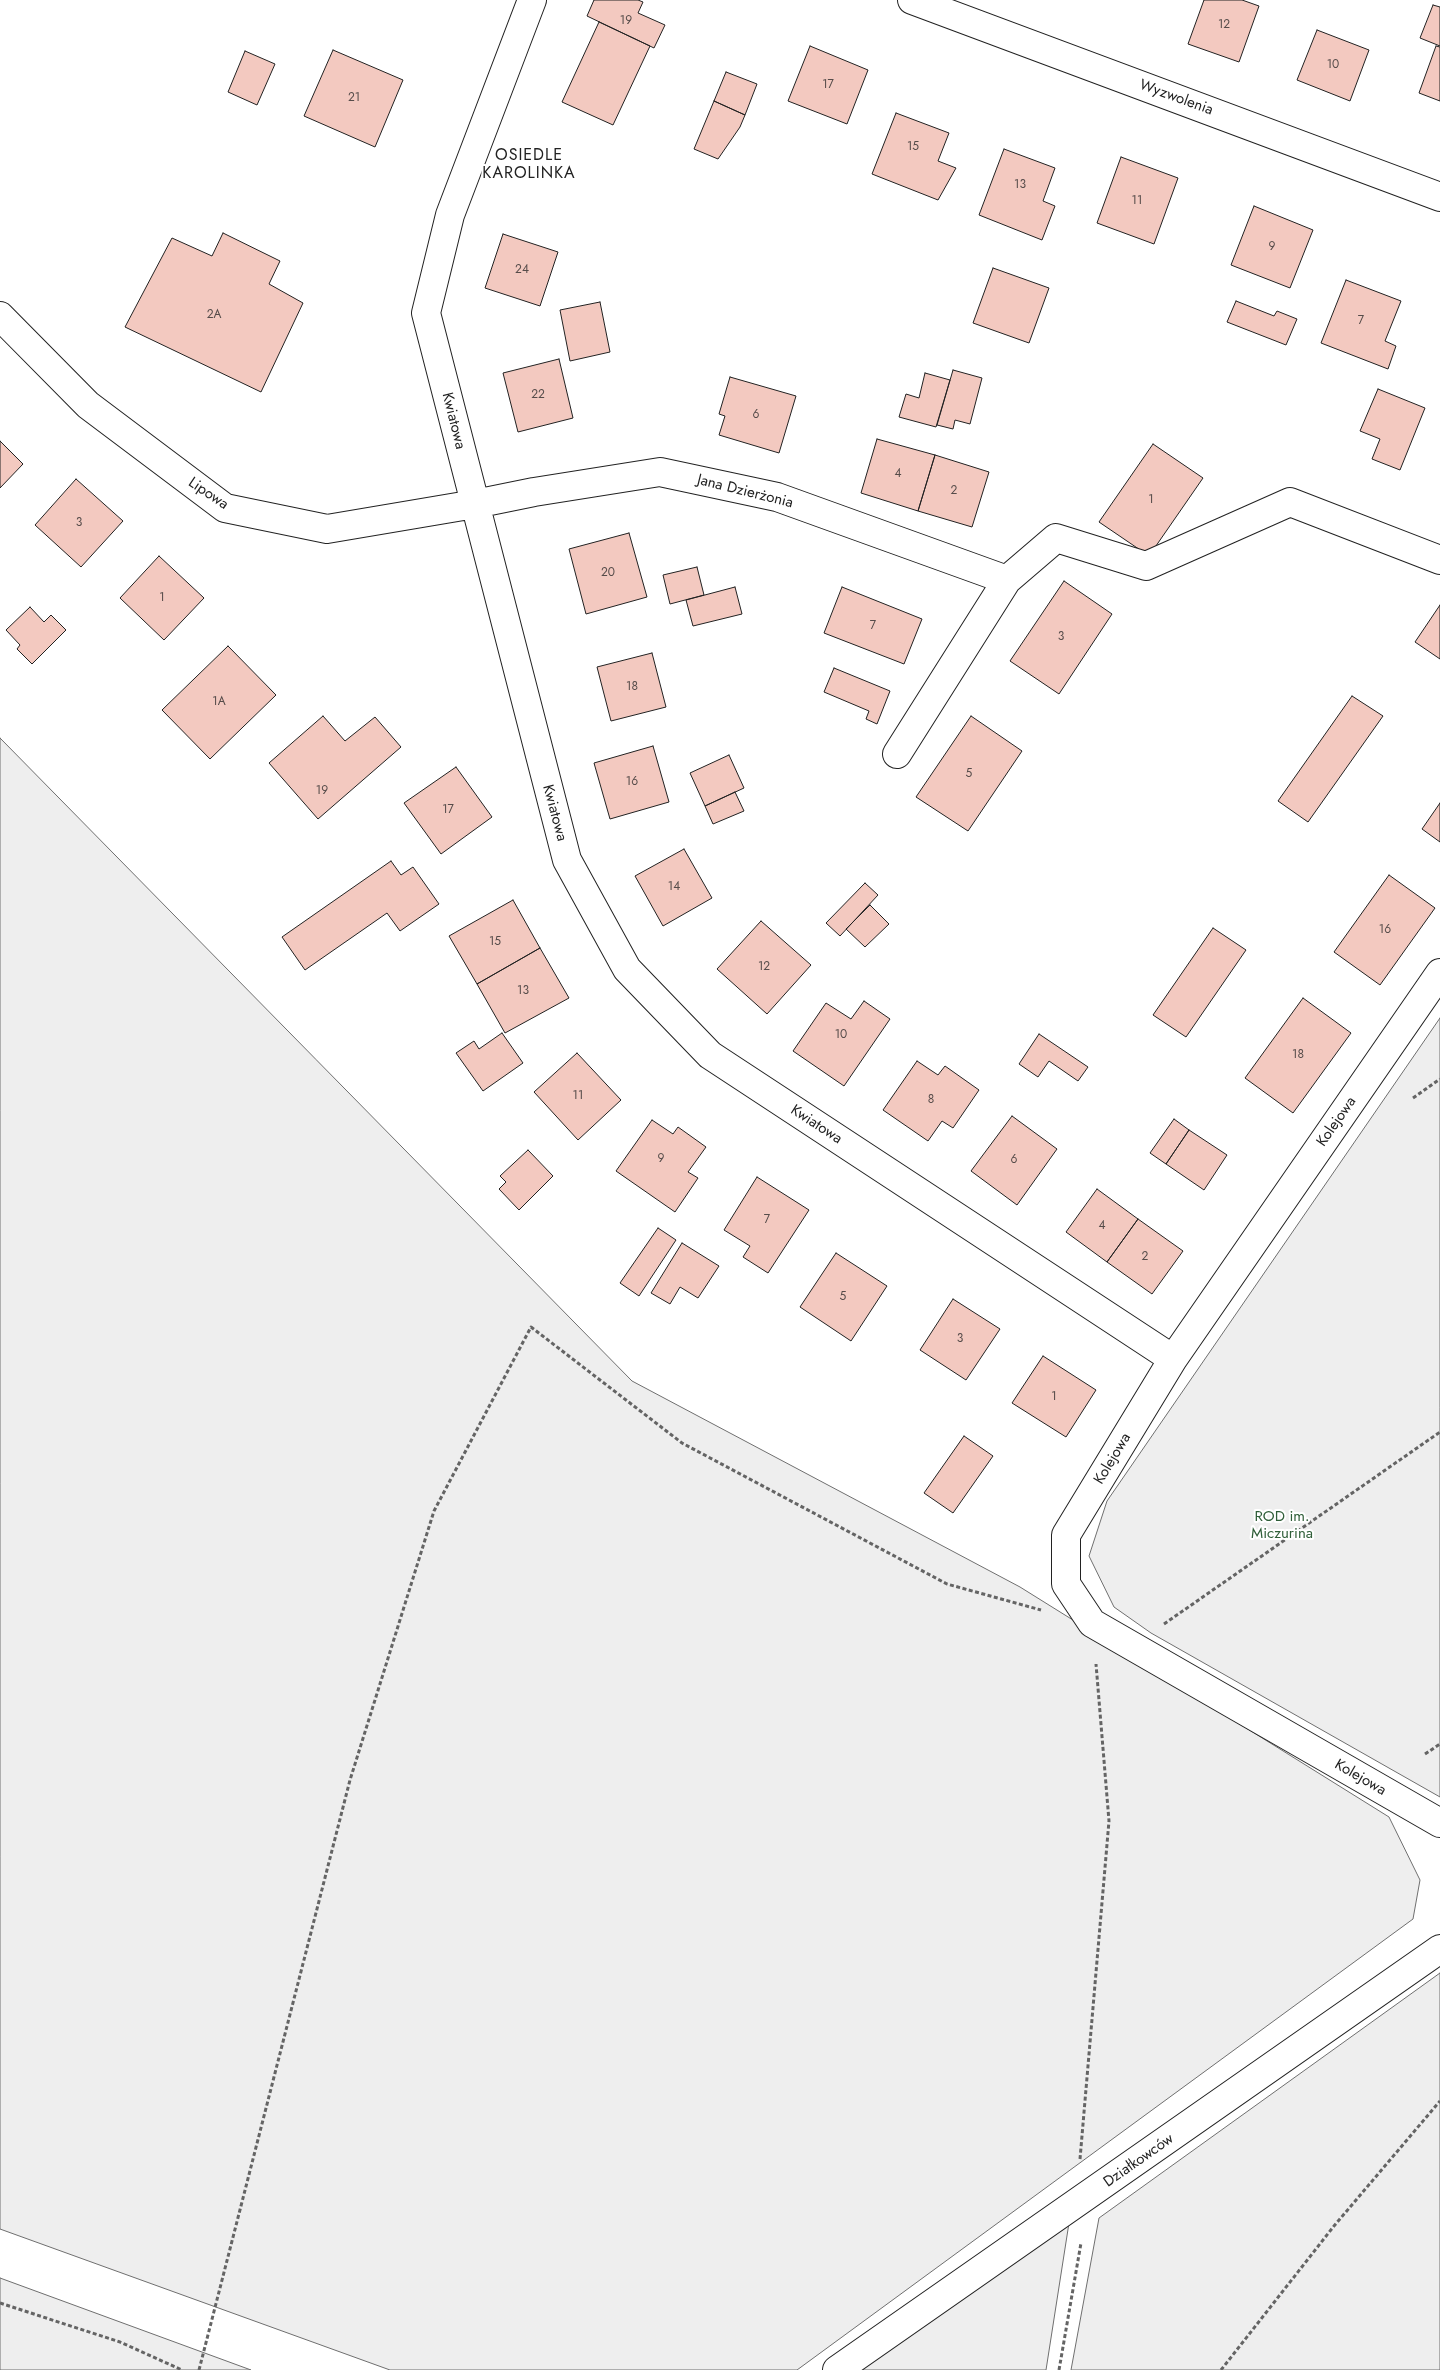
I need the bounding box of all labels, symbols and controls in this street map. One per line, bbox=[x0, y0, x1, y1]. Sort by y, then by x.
house number: 19 bbox=[620, 14, 632, 28]
house number: 12 bbox=[1218, 18, 1230, 32]
house number: 10 bbox=[1327, 58, 1339, 72]
street label: Wyzwolenia bbox=[1137, 76, 1215, 120]
house number: 17 bbox=[822, 78, 834, 92]
house number: 21 bbox=[348, 91, 360, 105]
house number: 15 bbox=[907, 140, 919, 154]
district label: OSIEDLE KAROLINKA bbox=[481, 146, 577, 184]
house number: 13 bbox=[1014, 178, 1026, 192]
house number: 11 bbox=[1132, 194, 1142, 208]
house number: 9 bbox=[1269, 240, 1275, 254]
house number: 24 bbox=[515, 263, 529, 277]
house number: 2A bbox=[207, 308, 221, 322]
house number: 7 bbox=[1358, 314, 1364, 328]
house number: 22 bbox=[531, 388, 545, 402]
street label: Kwiatowa bbox=[437, 391, 469, 451]
house number: 6 bbox=[753, 408, 759, 422]
house number: 4 bbox=[895, 467, 901, 481]
street label: Jana Dzierżonia bbox=[695, 471, 795, 513]
street label: Lipowa bbox=[184, 474, 232, 514]
house number: 2 bbox=[951, 484, 957, 498]
house number: 1 bbox=[1148, 493, 1154, 507]
house number: 3 bbox=[76, 516, 82, 530]
house number: 20 bbox=[601, 566, 615, 580]
house number: 1 bbox=[159, 591, 165, 605]
house number: 7 bbox=[870, 619, 876, 633]
house number: 3 bbox=[1058, 630, 1064, 644]
house number: 18 bbox=[626, 680, 638, 694]
house number: 1A bbox=[212, 695, 226, 709]
house number: 5 bbox=[966, 767, 972, 781]
house number: 16 bbox=[626, 775, 638, 789]
street label: Kwiatowa bbox=[538, 783, 570, 843]
house number: 19 bbox=[316, 784, 328, 798]
house number: 17 bbox=[442, 803, 454, 817]
house number: 14 bbox=[668, 880, 680, 894]
house number: 16 bbox=[1379, 923, 1391, 937]
house number: 15 bbox=[489, 935, 501, 949]
house number: 12 bbox=[758, 960, 770, 974]
house number: 13 bbox=[517, 984, 529, 998]
house number: 10 bbox=[835, 1028, 847, 1042]
house number: 18 bbox=[1292, 1048, 1304, 1062]
house number: 11 bbox=[573, 1089, 583, 1103]
house number: 8 bbox=[928, 1093, 934, 1107]
street label: Kolejowa bbox=[1313, 1094, 1361, 1150]
street label: Kwiatowa bbox=[787, 1102, 845, 1148]
house number: 9 bbox=[658, 1152, 664, 1166]
house number: 6 bbox=[1011, 1153, 1017, 1167]
house number: 7 bbox=[764, 1213, 770, 1227]
house number: 4 bbox=[1099, 1219, 1105, 1233]
house number: 2 bbox=[1142, 1250, 1148, 1264]
house number: 5 bbox=[840, 1290, 846, 1304]
house number: 3 bbox=[957, 1332, 963, 1346]
house number: 1 bbox=[1051, 1390, 1057, 1404]
street label: Kolejowa bbox=[1091, 1430, 1135, 1488]
park label: ROD im. Miczurina bbox=[1251, 1508, 1313, 1543]
street label: Kolejowa bbox=[1331, 1756, 1389, 1800]
street label: Działkowców bbox=[1101, 2130, 1177, 2192]

